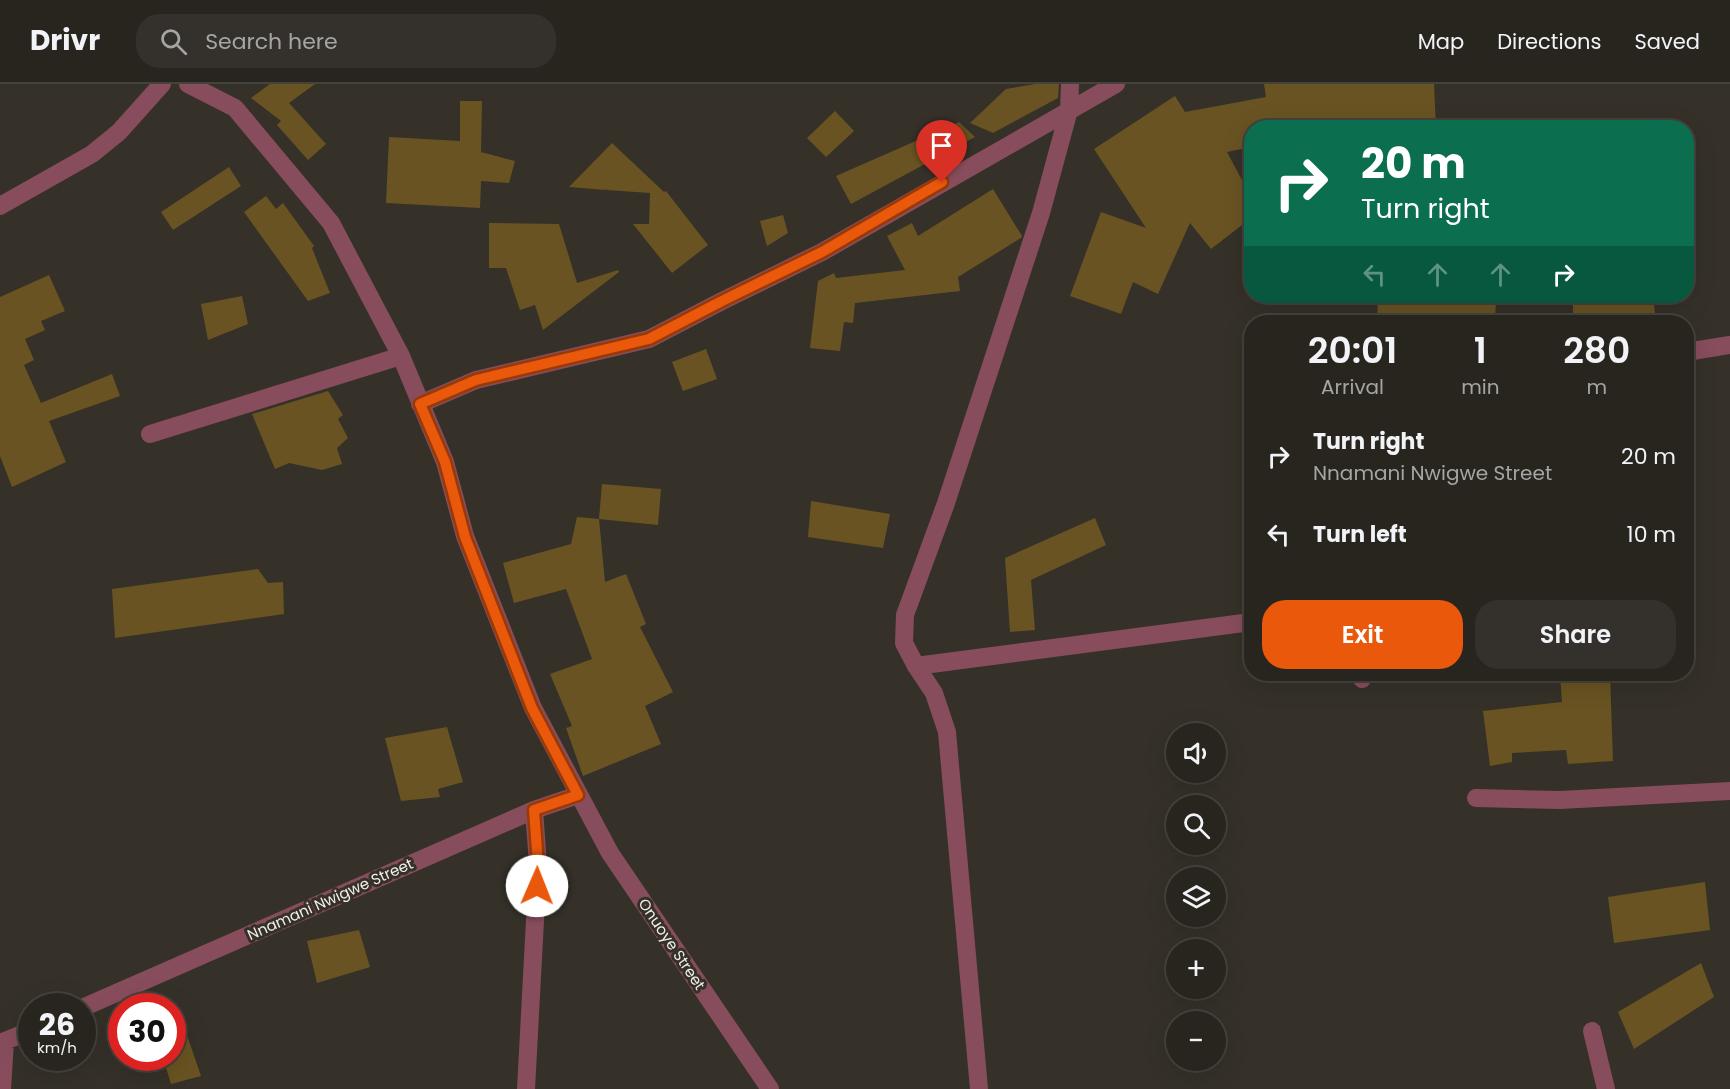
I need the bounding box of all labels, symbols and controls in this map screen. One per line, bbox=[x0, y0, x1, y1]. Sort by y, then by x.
search box bbox=[136, 14, 556, 68]
text: Drivr bbox=[30, 21, 100, 60]
icon: search bbox=[157, 25, 190, 58]
text: Search here bbox=[205, 26, 338, 57]
text: Map bbox=[1418, 27, 1464, 56]
text: Directions bbox=[1497, 27, 1601, 56]
text: Saved bbox=[1634, 27, 1700, 56]
pin bbox=[916, 120, 967, 182]
icon: arrive bbox=[925, 129, 958, 162]
text: 20 m bbox=[1361, 134, 1466, 193]
icon: right bbox=[1262, 144, 1340, 222]
text: Turn right bbox=[1361, 190, 1490, 227]
icon: left bbox=[1358, 258, 1391, 291]
icon: ahead bbox=[1421, 258, 1454, 291]
icon: ahead bbox=[1484, 258, 1517, 291]
icon: right bbox=[1547, 258, 1580, 291]
text: 20:01 bbox=[1308, 325, 1397, 376]
text: 1 bbox=[1474, 325, 1487, 376]
text: 280 bbox=[1563, 325, 1630, 376]
text: Arrival bbox=[1321, 373, 1384, 401]
text: min bbox=[1461, 373, 1499, 401]
text: m bbox=[1586, 373, 1607, 401]
text: Turn right bbox=[1313, 426, 1424, 457]
icon: right bbox=[1262, 440, 1295, 473]
text: 20 m bbox=[1621, 441, 1676, 472]
text: Nnamani Nwigwe Street bbox=[1313, 459, 1552, 487]
icon: left bbox=[1262, 518, 1295, 551]
text: Turn left bbox=[1313, 519, 1407, 550]
text: 10 m bbox=[1627, 519, 1676, 550]
button: Exit bbox=[1262, 600, 1463, 669]
button: Share bbox=[1475, 600, 1676, 669]
map controls bbox=[1166, 723, 1226, 1071]
button: sound bbox=[1166, 723, 1226, 783]
button: search bbox=[1166, 795, 1226, 855]
street label: Nnamani Nwigwe Street bbox=[244, 853, 416, 945]
position arrow bbox=[505, 854, 569, 918]
button: layers bbox=[1166, 867, 1226, 927]
street label: Onuoye Street bbox=[634, 894, 710, 994]
button: + bbox=[1166, 939, 1226, 999]
speed limit sign: 30 bbox=[108, 993, 186, 1071]
text: 26 bbox=[39, 1003, 75, 1046]
button: − bbox=[1166, 1011, 1226, 1071]
text: km/h bbox=[37, 1037, 77, 1058]

